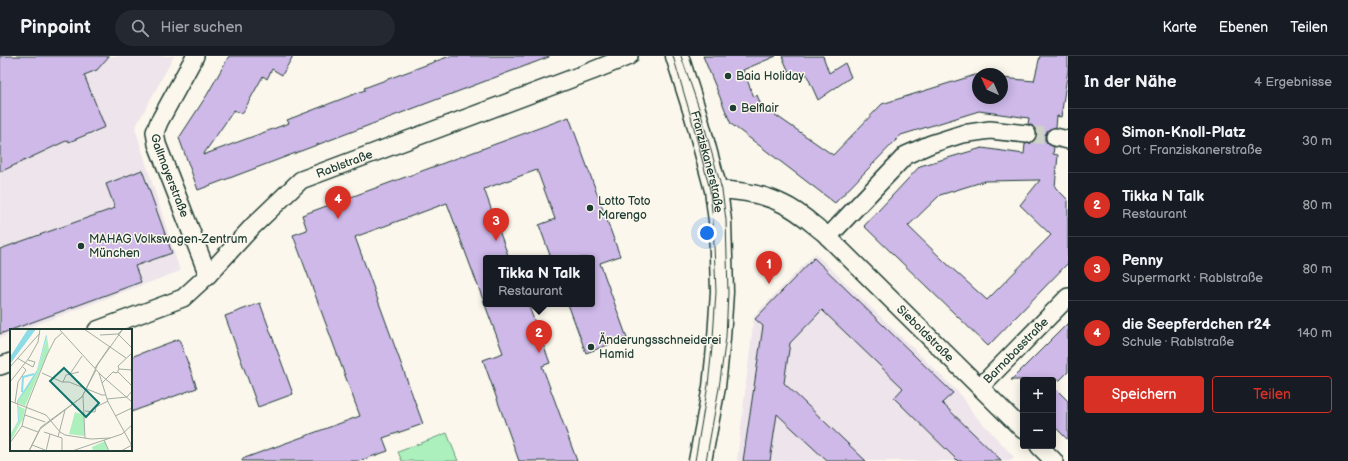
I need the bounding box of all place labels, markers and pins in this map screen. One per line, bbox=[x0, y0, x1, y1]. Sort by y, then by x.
place label: Baia Holiday bbox=[736, 69, 805, 84]
marker: Baia Holiday bbox=[723, 71, 733, 81]
place label: Belflair bbox=[741, 101, 779, 116]
marker: Belflair bbox=[728, 103, 738, 113]
pin: 4 bbox=[325, 186, 351, 219]
place label: Lotto Toto Marengo bbox=[598, 194, 651, 223]
marker: Lotto Toto Marengo bbox=[585, 203, 595, 213]
pin: 3 bbox=[483, 208, 509, 241]
place label: MAHAG Volkswagen-Zentrum München bbox=[89, 232, 248, 261]
marker: MAHAG Volkswagen-Zentrum München bbox=[76, 241, 86, 251]
pin: 1 bbox=[756, 251, 782, 284]
pin: 2 bbox=[526, 320, 552, 353]
place label: Änderungsschneiderei Hamid bbox=[599, 332, 722, 362]
marker: Änderungsschneiderei Hamid bbox=[586, 342, 596, 352]

